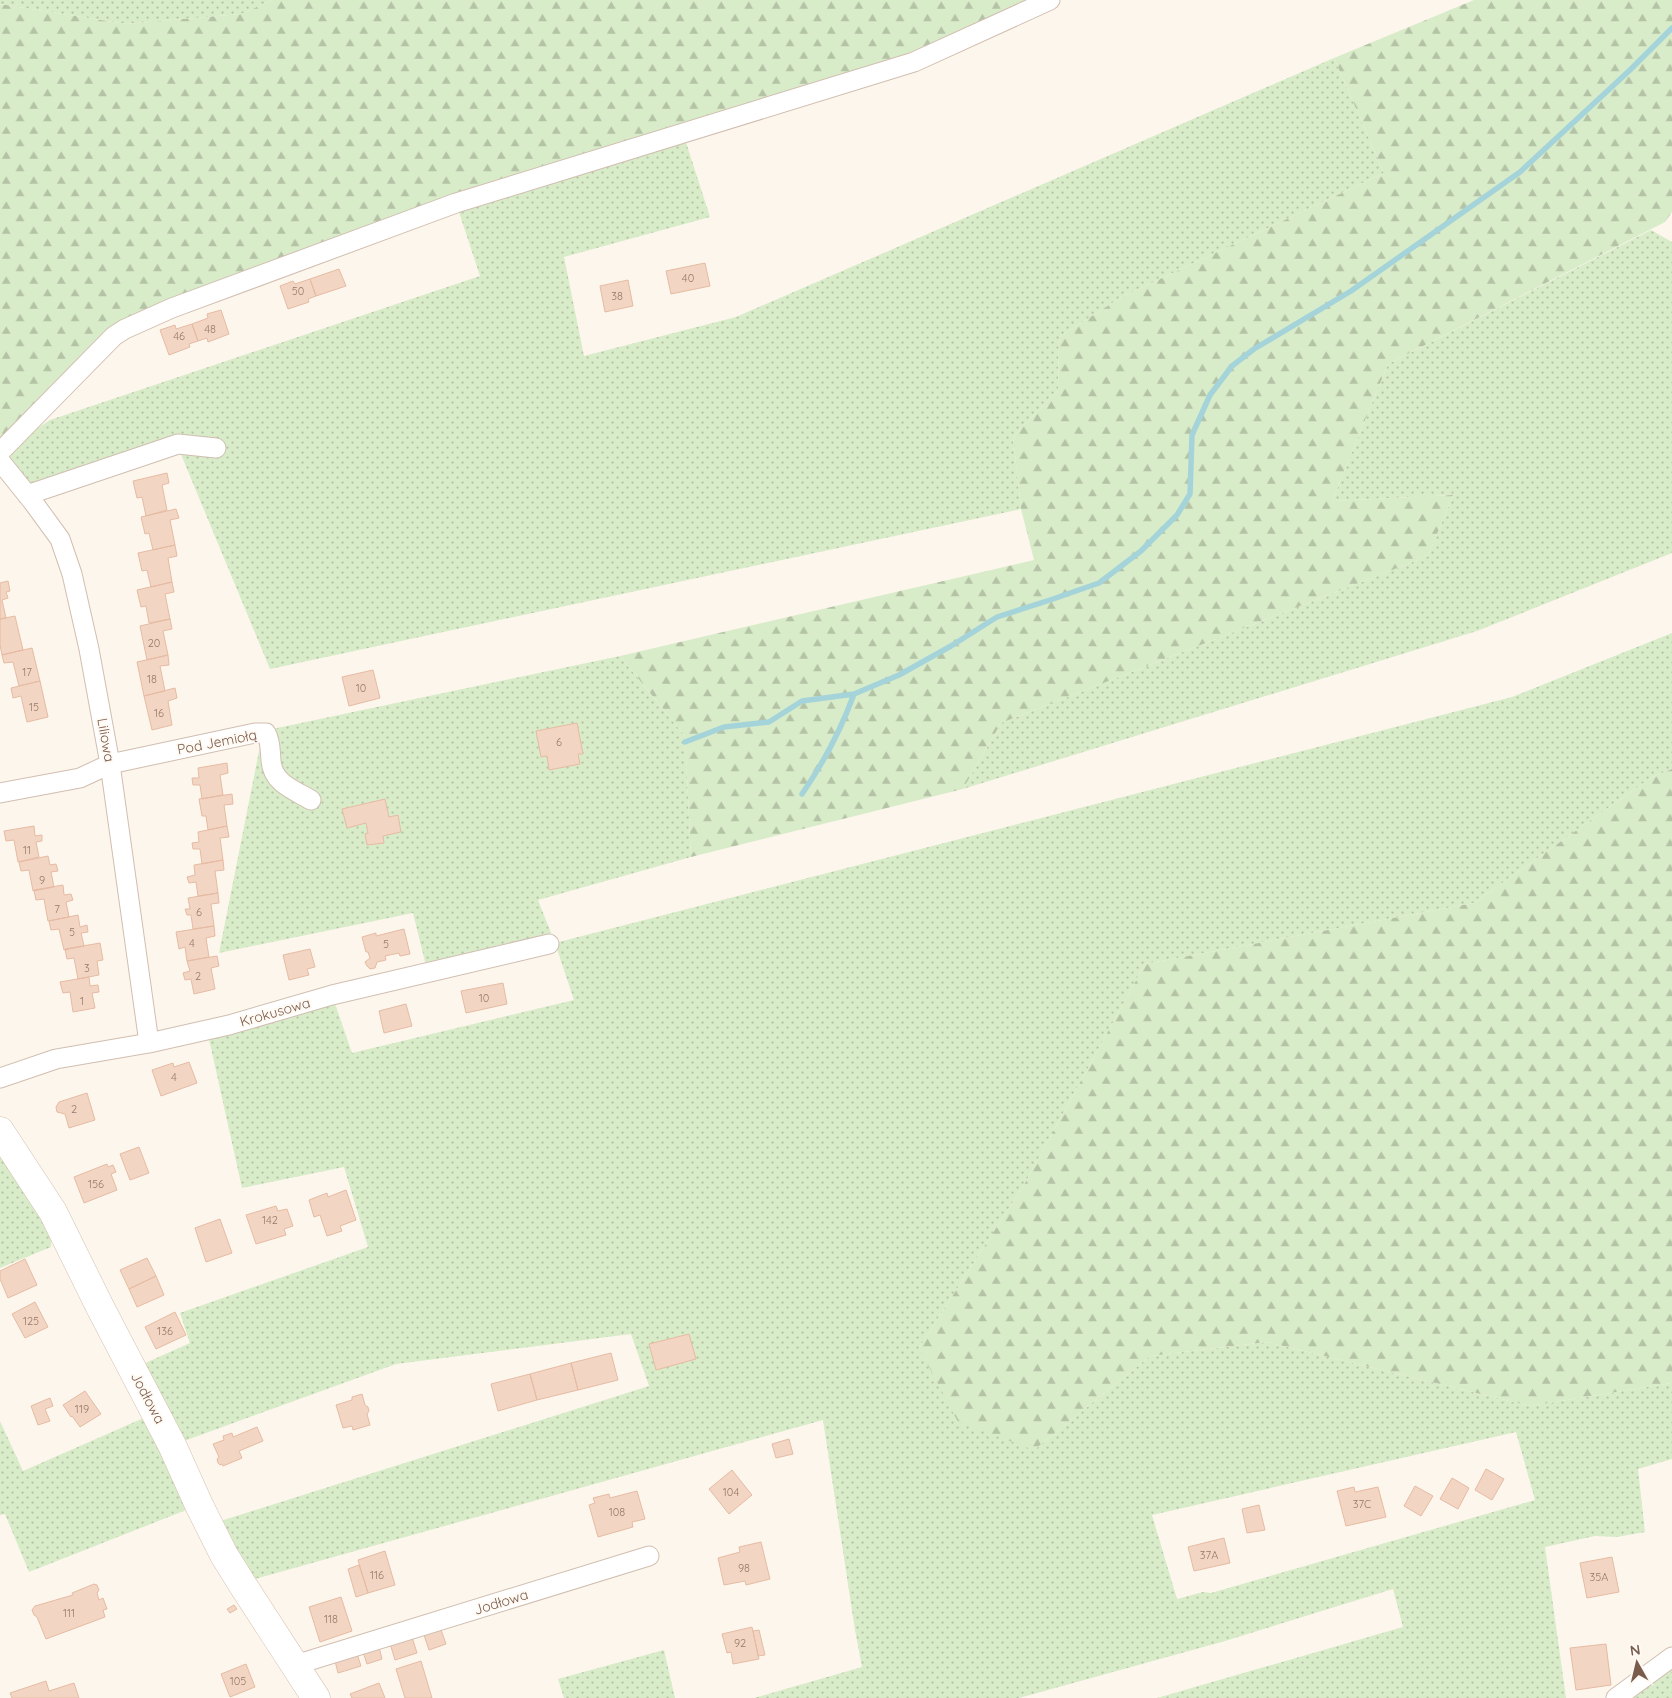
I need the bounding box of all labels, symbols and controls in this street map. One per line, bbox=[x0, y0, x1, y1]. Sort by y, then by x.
house number: 40 bbox=[682, 271, 694, 285]
house number: 50 bbox=[292, 284, 304, 298]
house number: 38 bbox=[611, 289, 623, 303]
house number: 48 bbox=[204, 322, 216, 336]
house number: 46 bbox=[173, 329, 185, 343]
house number: 20 bbox=[148, 636, 160, 650]
house number: 17 bbox=[22, 665, 32, 679]
house number: 18 bbox=[147, 672, 157, 686]
house number: 10 bbox=[356, 681, 366, 695]
house number: 15 bbox=[29, 700, 39, 714]
house number: 16 bbox=[154, 706, 164, 720]
street label: Liliowa bbox=[93, 717, 119, 763]
street label: Pod Jemiołą bbox=[176, 725, 258, 759]
house number: 6 bbox=[556, 735, 562, 749]
house number: 11 bbox=[23, 843, 31, 857]
house number: 9 bbox=[39, 873, 45, 887]
house number: 7 bbox=[54, 902, 60, 916]
house number: 6 bbox=[196, 905, 202, 919]
house number: 5 bbox=[69, 925, 75, 939]
house number: 4 bbox=[189, 936, 195, 950]
house number: 5 bbox=[383, 937, 389, 951]
house number: 3 bbox=[84, 961, 90, 975]
house number: 2 bbox=[195, 969, 201, 983]
house number: 10 bbox=[479, 991, 489, 1005]
street label: Krokusowa bbox=[238, 993, 312, 1031]
house number: 1 bbox=[80, 994, 84, 1008]
house number: 4 bbox=[171, 1070, 177, 1084]
house number: 2 bbox=[71, 1102, 77, 1116]
house number: 156 bbox=[88, 1177, 104, 1191]
house number: 142 bbox=[262, 1213, 278, 1227]
house number: 125 bbox=[23, 1314, 39, 1328]
house number: 136 bbox=[157, 1324, 173, 1338]
street label: Jodłowa bbox=[127, 1369, 169, 1427]
house number: 119 bbox=[75, 1402, 89, 1416]
house number: 104 bbox=[723, 1485, 739, 1499]
house number: 37C bbox=[1353, 1497, 1371, 1511]
house number: 108 bbox=[609, 1505, 625, 1519]
house number: 37A bbox=[1200, 1548, 1218, 1562]
house number: 98 bbox=[738, 1561, 750, 1575]
house number: 116 bbox=[370, 1568, 384, 1582]
house number: 35A bbox=[1590, 1570, 1608, 1584]
street label: Jodłowa bbox=[472, 1585, 530, 1619]
house number: 111 bbox=[63, 1606, 75, 1620]
house number: 118 bbox=[324, 1612, 338, 1626]
house number: 92 bbox=[734, 1636, 746, 1650]
north arrow bbox=[1612, 1638, 1662, 1688]
text: N bbox=[1629, 1640, 1642, 1660]
house number: 105 bbox=[230, 1674, 246, 1688]

